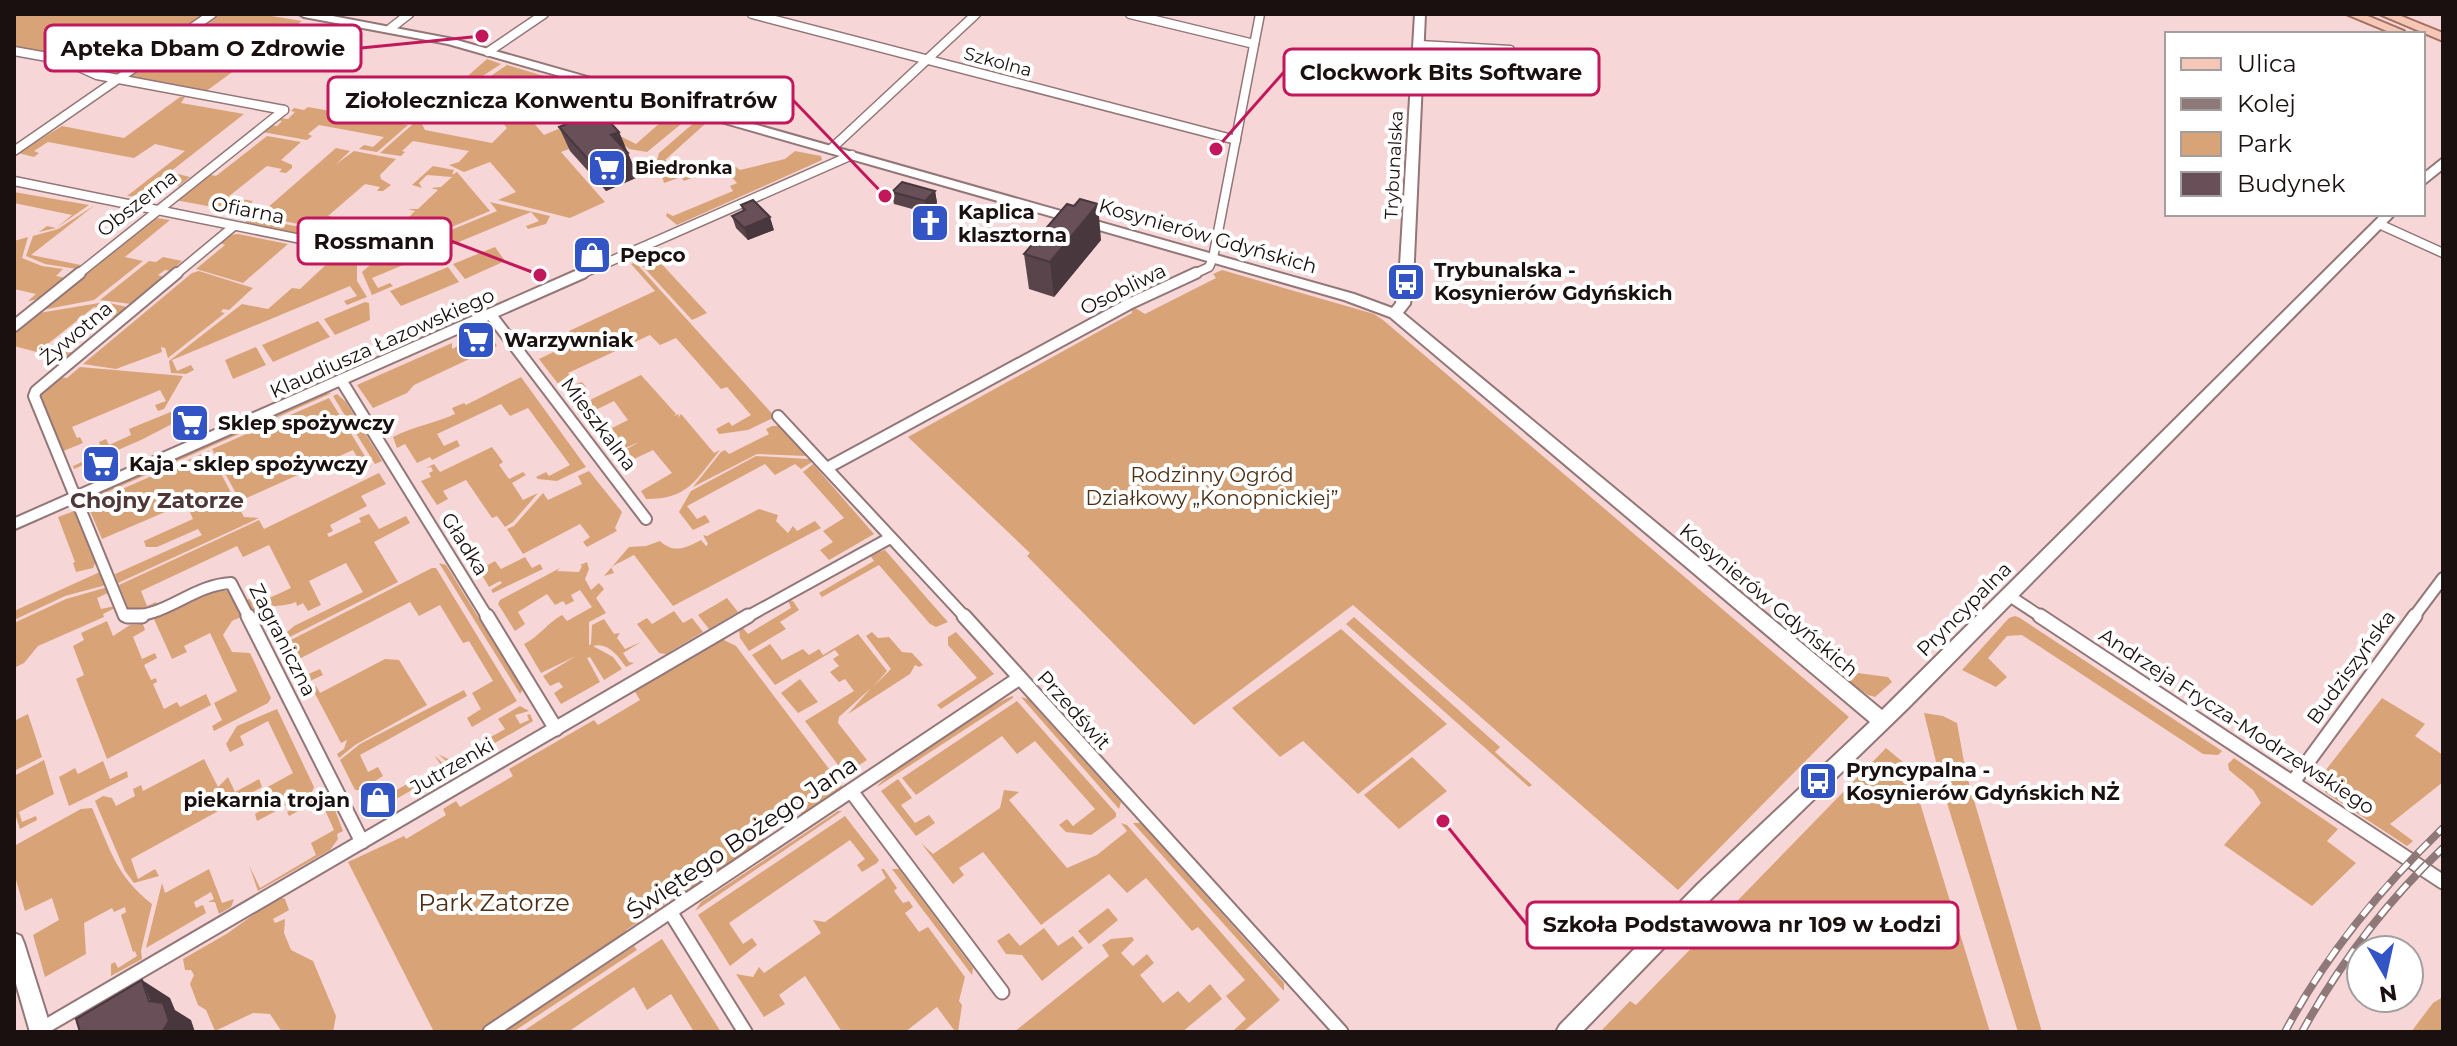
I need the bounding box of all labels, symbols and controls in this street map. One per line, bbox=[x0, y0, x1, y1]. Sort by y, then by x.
callout: Apteka Dbam O Zdrowie bbox=[45, 25, 361, 71]
legend bbox=[2165, 32, 2425, 216]
text: Apteka Dbam O Zdrowie bbox=[60, 35, 345, 62]
street label: Szkolna bbox=[962, 42, 1034, 82]
callout: Clockwork Bits Software bbox=[1284, 49, 1599, 95]
text: Ulica bbox=[2237, 49, 2297, 78]
text: Clockwork Bits Software bbox=[1300, 59, 1582, 86]
callout: Ziołolecznicza Konwentu Bonifratrów bbox=[328, 77, 793, 123]
text: Ziołolecznicza Konwentu Bonifratrów bbox=[345, 87, 777, 114]
text: Kolej bbox=[2237, 89, 2296, 118]
street label: Trybunalska bbox=[1380, 110, 1408, 220]
text: Park bbox=[2237, 129, 2292, 158]
supermarket icon: Biedronka bbox=[586, 147, 628, 189]
place label: Biedronka bbox=[635, 157, 733, 179]
street label: Obszerna bbox=[92, 164, 182, 242]
text: Budynek bbox=[2237, 169, 2346, 198]
street label: Ofiarna bbox=[209, 191, 287, 229]
street label: Kosynierów Gdyńskich bbox=[1096, 193, 1320, 279]
place label: Kaplica klasztorna bbox=[958, 200, 1067, 247]
church icon: Kaplica klasztorna bbox=[909, 202, 951, 244]
callout: Rossmann bbox=[298, 218, 451, 264]
text: Rossmann bbox=[313, 228, 435, 255]
shop icon: Pepco bbox=[571, 234, 613, 276]
place label: Pepco bbox=[620, 243, 686, 267]
street label: Osobliwa bbox=[1076, 258, 1170, 320]
place label: Trybunalska - Kosynierów Gdyńskich bbox=[1434, 258, 1673, 305]
bus stop icon: Trybunalska - Kosynierów Gdyńskich bbox=[1385, 261, 1427, 303]
street label: Klaudiusza Łazowskiego bbox=[266, 283, 498, 403]
street label: Żywotna bbox=[35, 296, 117, 370]
supermarket icon: Warzywniak bbox=[455, 319, 497, 361]
place label: Warzywniak bbox=[504, 328, 634, 352]
street label: Mieszkalna bbox=[556, 373, 642, 475]
supermarket icon: Sklep spożywczy bbox=[169, 402, 211, 444]
place label: Sklep spożywczy bbox=[218, 411, 396, 435]
supermarket icon: Kaja - sklep spożywczy bbox=[80, 443, 122, 485]
place label: Kaja - sklep spożywczy bbox=[129, 452, 369, 476]
park label: Rodzinny Ogród Działkowy „Konopnickiej” bbox=[1086, 463, 1338, 510]
district label: Chojny Zatorze bbox=[70, 487, 244, 514]
street label: Gładka bbox=[436, 508, 494, 580]
street label: Kosynierów Gdyńskich bbox=[1675, 518, 1863, 682]
street label: Pryncypalna bbox=[1912, 557, 2016, 661]
street label: Zagraniczna bbox=[244, 580, 322, 700]
street label: Budziszyńska bbox=[2302, 605, 2400, 729]
street label: Andrzeja Frycza-Modrzewskiego bbox=[2095, 623, 2379, 819]
street label: Przedświt bbox=[1032, 666, 1116, 754]
street label: Jutrzenki bbox=[405, 732, 498, 800]
street label: Świętego Bożego Jana bbox=[621, 750, 863, 926]
place label: Pryncypalna - Kosynierów Gdyńskich NŻ bbox=[1846, 758, 2120, 805]
bus stop icon: Pryncypalna - Kosynierów Gdyńskich NŻ bbox=[1797, 760, 1839, 802]
shop icon: piekarnia trojan bbox=[357, 779, 399, 821]
place label: piekarnia trojan bbox=[184, 788, 350, 812]
park label: Park Zatorze bbox=[418, 888, 570, 917]
callout: Szkoła Podstawowa nr 109 w Łodzi bbox=[1527, 902, 1958, 948]
text: Szkoła Podstawowa nr 109 w Łodzi bbox=[1543, 911, 1941, 938]
north arrow bbox=[2345, 934, 2425, 1014]
text: N bbox=[2377, 979, 2399, 1008]

